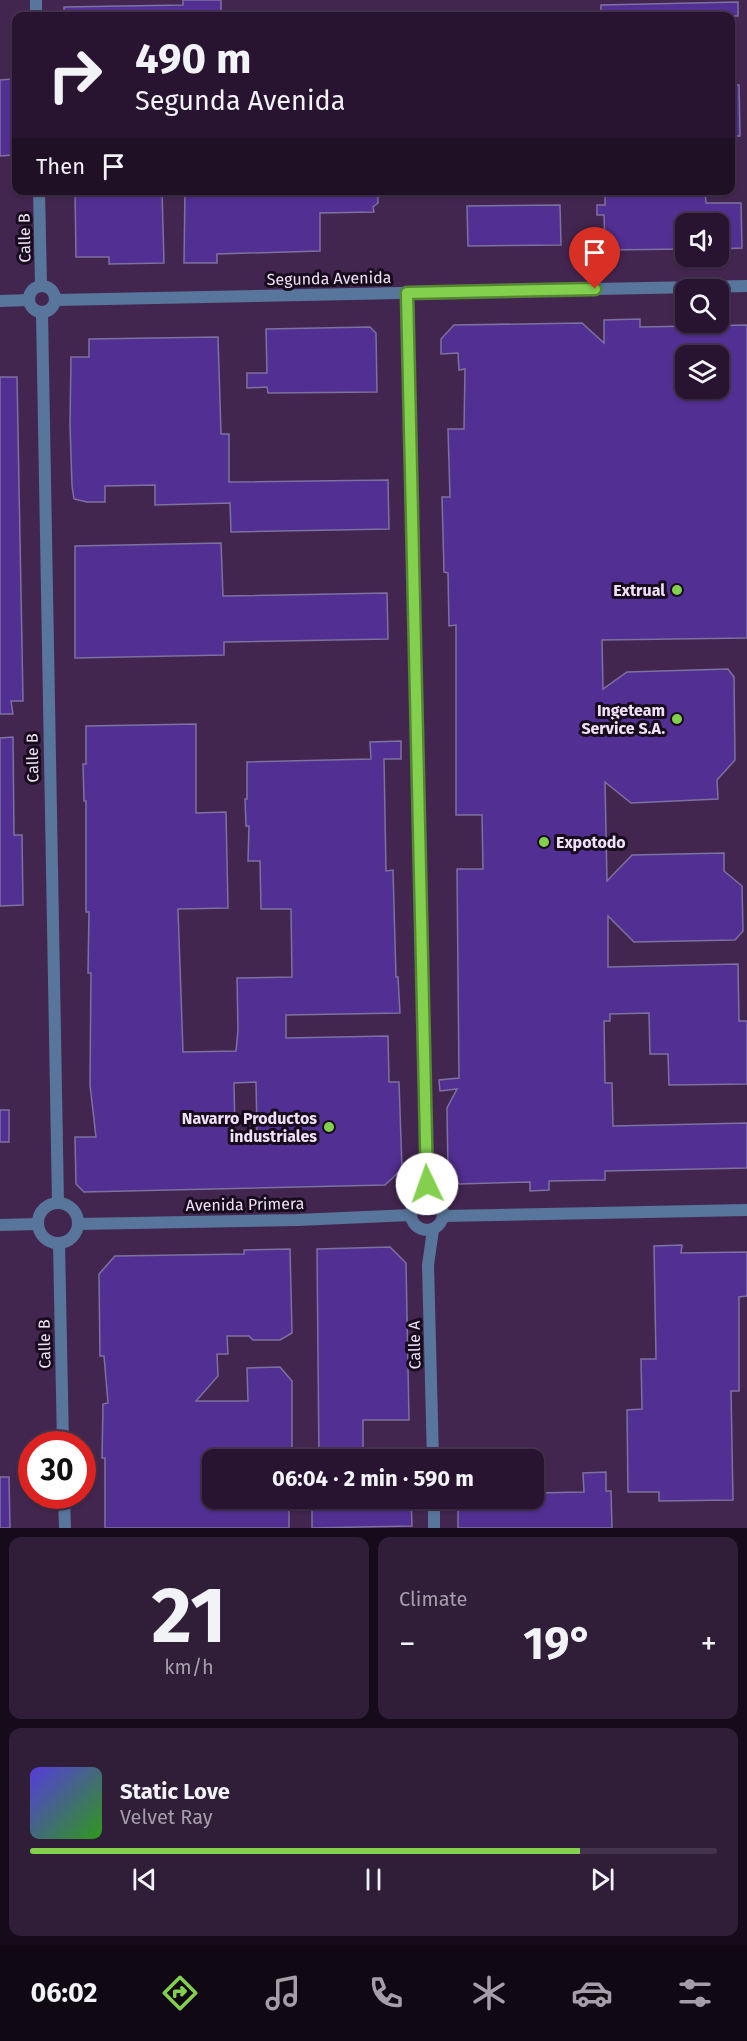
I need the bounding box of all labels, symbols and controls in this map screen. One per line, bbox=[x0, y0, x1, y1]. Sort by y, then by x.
text: 490 m bbox=[135, 34, 251, 84]
icon: right bbox=[36, 36, 114, 114]
text: Segunda Avenida bbox=[135, 85, 345, 117]
icon: arrive bbox=[97, 150, 130, 183]
text: Then bbox=[36, 153, 85, 180]
street label: Calle B bbox=[15, 213, 34, 263]
map controls bbox=[675, 213, 729, 399]
button: sound bbox=[675, 213, 729, 267]
pin bbox=[569, 227, 620, 289]
icon: arrive bbox=[578, 236, 611, 269]
street label: Segunda Avenida bbox=[267, 268, 392, 289]
button: search bbox=[675, 279, 729, 333]
button: layers bbox=[675, 345, 729, 399]
place label: Extrual bbox=[613, 581, 665, 600]
marker: Extrual bbox=[670, 583, 684, 597]
place label: Ingeteam Service S.A. bbox=[581, 701, 665, 738]
marker: Ingeteam Service S.A. bbox=[670, 712, 684, 726]
street label: Calle B bbox=[23, 733, 42, 783]
place label: Expotodo bbox=[556, 833, 626, 852]
marker: Expotodo bbox=[537, 835, 551, 849]
place label: Navarro Productos industriales bbox=[182, 1109, 317, 1146]
marker: Navarro Productos industriales bbox=[322, 1120, 336, 1134]
position arrow bbox=[395, 1152, 459, 1216]
street label: Avenida Primera bbox=[186, 1194, 304, 1215]
street label: Calle B bbox=[35, 1319, 54, 1369]
street label: Calle A bbox=[405, 1320, 424, 1370]
speed limit sign: 30 bbox=[18, 1431, 96, 1509]
text: 06:04 · 2 min · 590 m bbox=[272, 1465, 474, 1492]
text: 21 bbox=[152, 1569, 226, 1663]
text: Climate bbox=[399, 1587, 467, 1611]
text: 19° bbox=[523, 1617, 593, 1671]
text: − bbox=[399, 1624, 416, 1664]
text: + bbox=[701, 1624, 717, 1664]
text: km/h bbox=[164, 1655, 214, 1679]
text: Static Love bbox=[120, 1778, 230, 1805]
text: Velvet Ray bbox=[120, 1805, 213, 1829]
icon: previous bbox=[128, 1863, 161, 1896]
icon: pause bbox=[357, 1863, 390, 1896]
icon: next bbox=[586, 1863, 619, 1896]
icon: directions bbox=[159, 1972, 201, 2014]
icon: music bbox=[262, 1972, 304, 2014]
icon: phone bbox=[365, 1972, 407, 2014]
icon: climate bbox=[468, 1972, 510, 2014]
icon: car bbox=[571, 1972, 613, 2014]
icon: filters bbox=[674, 1972, 716, 2014]
text: 06:02 bbox=[31, 1977, 98, 2009]

